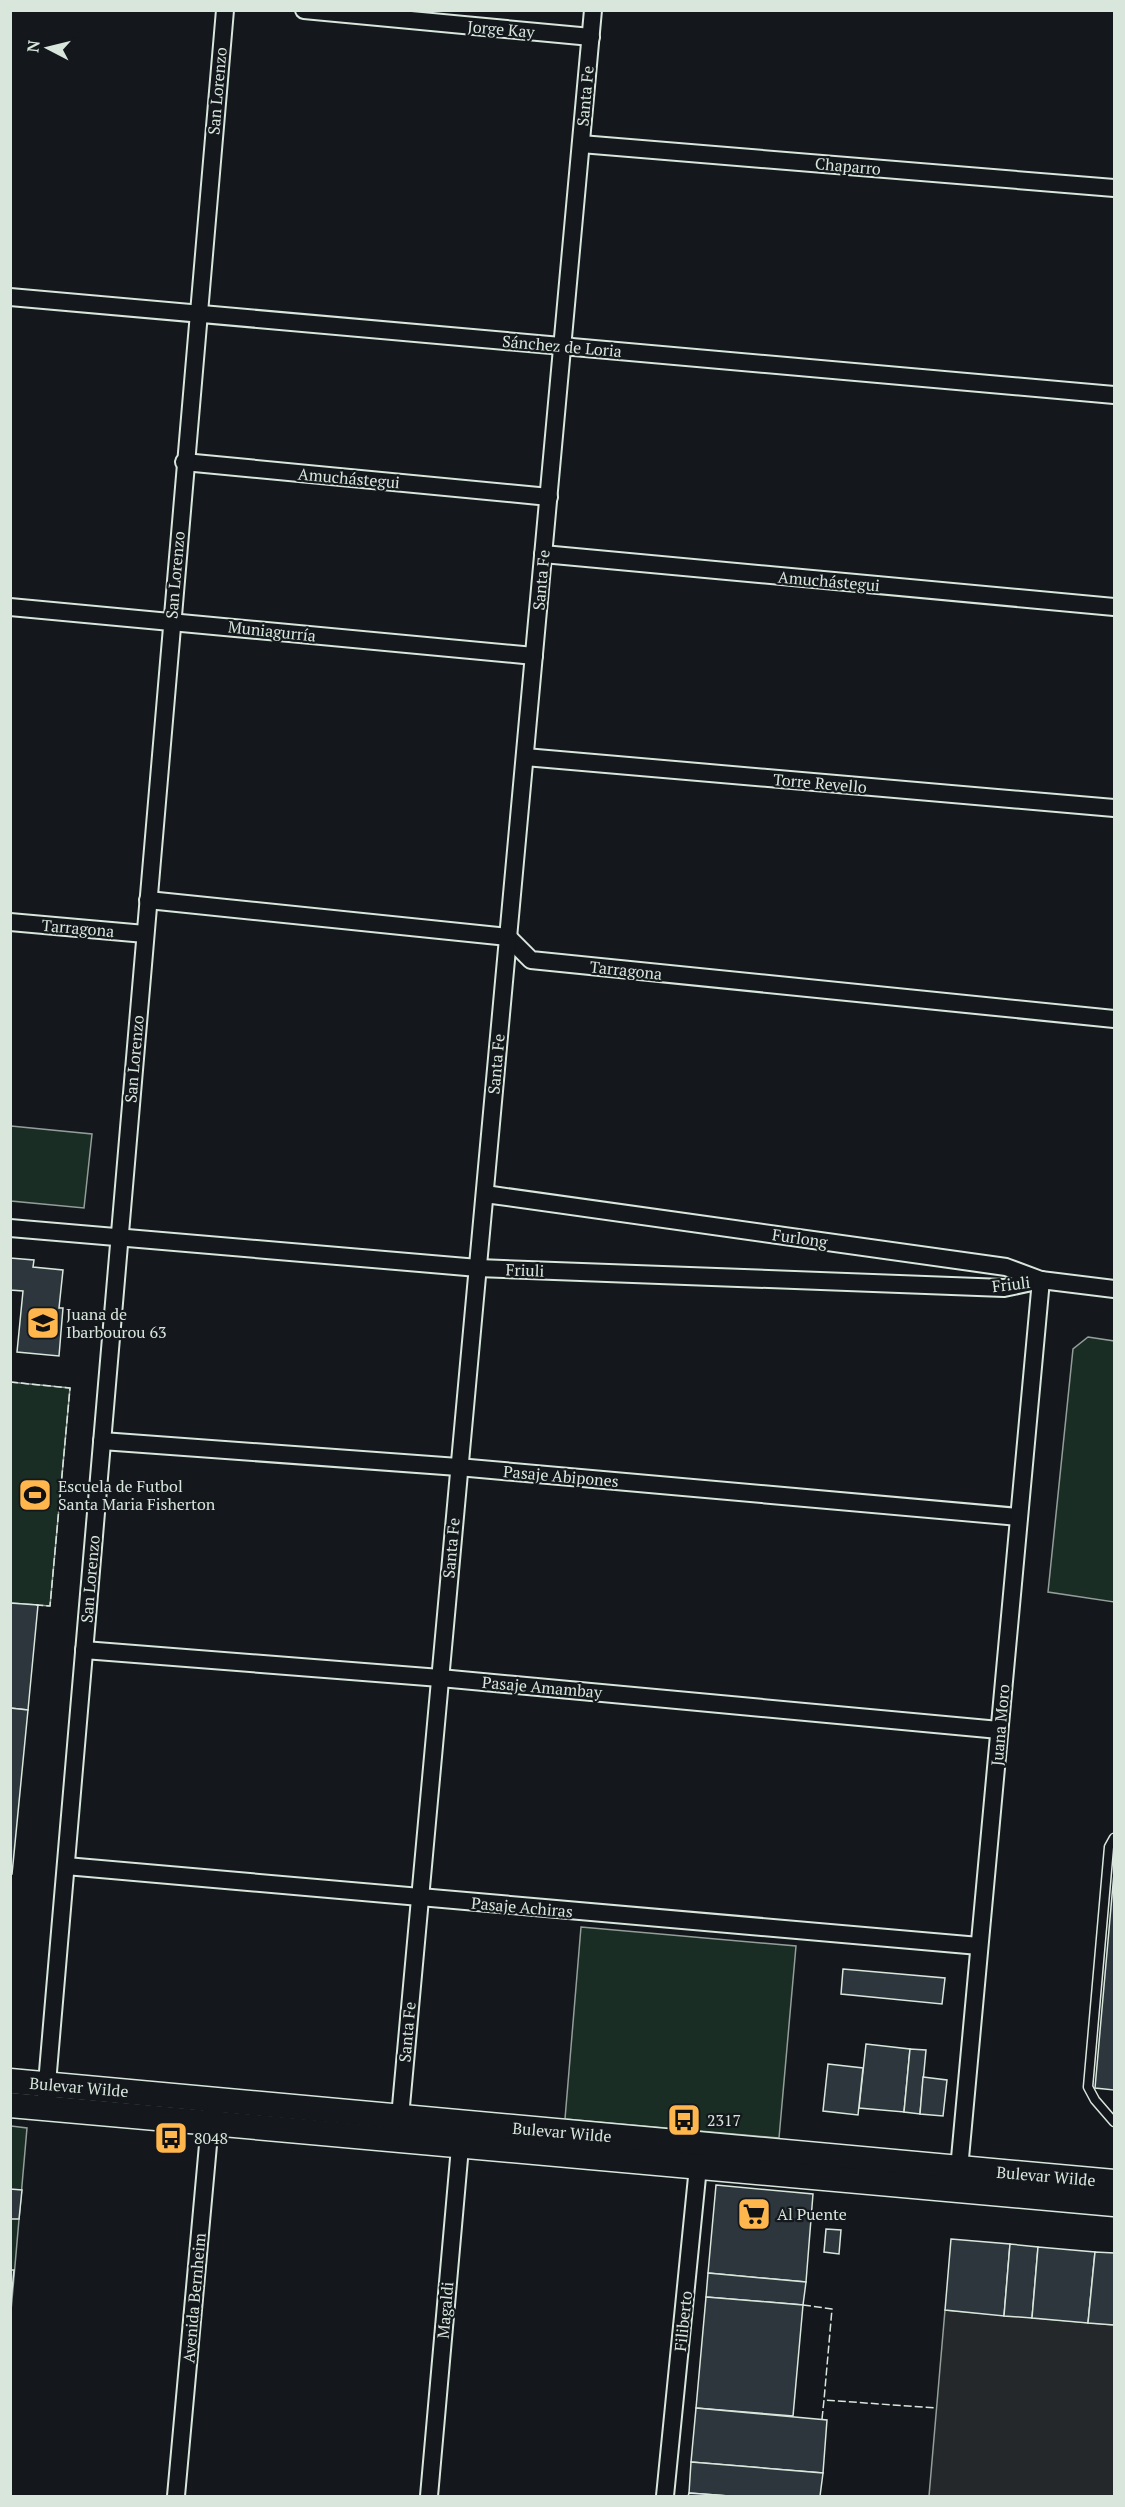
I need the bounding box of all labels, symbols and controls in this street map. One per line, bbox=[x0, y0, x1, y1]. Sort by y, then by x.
street label: Jorge Kay bbox=[467, 15, 536, 43]
north arrow bbox=[18, 18, 78, 78]
text: N bbox=[21, 39, 45, 54]
street label: San Lorenzo bbox=[202, 46, 232, 136]
street label: Santa Fe bbox=[571, 65, 599, 127]
street label: Chaparro bbox=[814, 152, 882, 180]
street label: Sánchez de Loria bbox=[501, 330, 623, 362]
street label: Amuchástegui bbox=[297, 463, 401, 493]
street label: San Lorenzo bbox=[160, 530, 190, 620]
street label: Santa Fe bbox=[527, 549, 555, 611]
street label: Amuchástegui bbox=[777, 566, 881, 596]
street label: Muniagurría bbox=[227, 615, 317, 647]
street label: Torre Revello bbox=[772, 768, 868, 798]
street label: Tarragona bbox=[41, 914, 115, 942]
street label: Tarragona bbox=[589, 955, 663, 985]
street label: San Lorenzo bbox=[119, 1014, 149, 1104]
street label: Santa Fe bbox=[482, 1033, 510, 1095]
street label: Furlong bbox=[771, 1223, 830, 1253]
street label: Friuli bbox=[505, 1258, 545, 1282]
street label: Friuli bbox=[991, 1271, 1032, 1297]
place label: Juana de Ibarbourou 63 bbox=[66, 1303, 166, 1343]
school or university icon: Juana de Ibarbourou 63 bbox=[25, 1305, 61, 1341]
street label: Pasaje Abipones bbox=[502, 1460, 620, 1492]
place label: Escuela de Futbol Santa Maria Fisherton bbox=[58, 1475, 216, 1515]
sports icon: Escuela de Futbol Santa Maria Fisherton bbox=[17, 1477, 53, 1513]
street label: Santa Fe bbox=[437, 1517, 465, 1579]
street label: San Lorenzo bbox=[75, 1534, 105, 1624]
street label: Pasaje Amambay bbox=[481, 1671, 604, 1703]
street label: Juana Moro bbox=[985, 1683, 1015, 1767]
street label: Pasaje Achiras bbox=[470, 1892, 574, 1922]
street label: Santa Fe bbox=[393, 2001, 421, 2063]
street label: Bulevar Wilde bbox=[29, 2072, 129, 2102]
bus stop icon: 2317 bbox=[666, 2102, 702, 2138]
place label: 2317 bbox=[707, 2109, 741, 2131]
street label: Bulevar Wilde bbox=[512, 2117, 612, 2147]
bus stop icon: 8048 bbox=[153, 2120, 189, 2156]
place label: 8048 bbox=[194, 2127, 228, 2149]
street label: Bulevar Wilde bbox=[996, 2161, 1096, 2191]
supermarket icon: Al Puente bbox=[736, 2196, 772, 2232]
place label: Al Puente bbox=[777, 2203, 847, 2225]
street label: Avenida Bernheim bbox=[177, 2232, 211, 2364]
street label: Magaldi bbox=[432, 2280, 458, 2339]
street label: Filiberto bbox=[669, 2289, 697, 2352]

